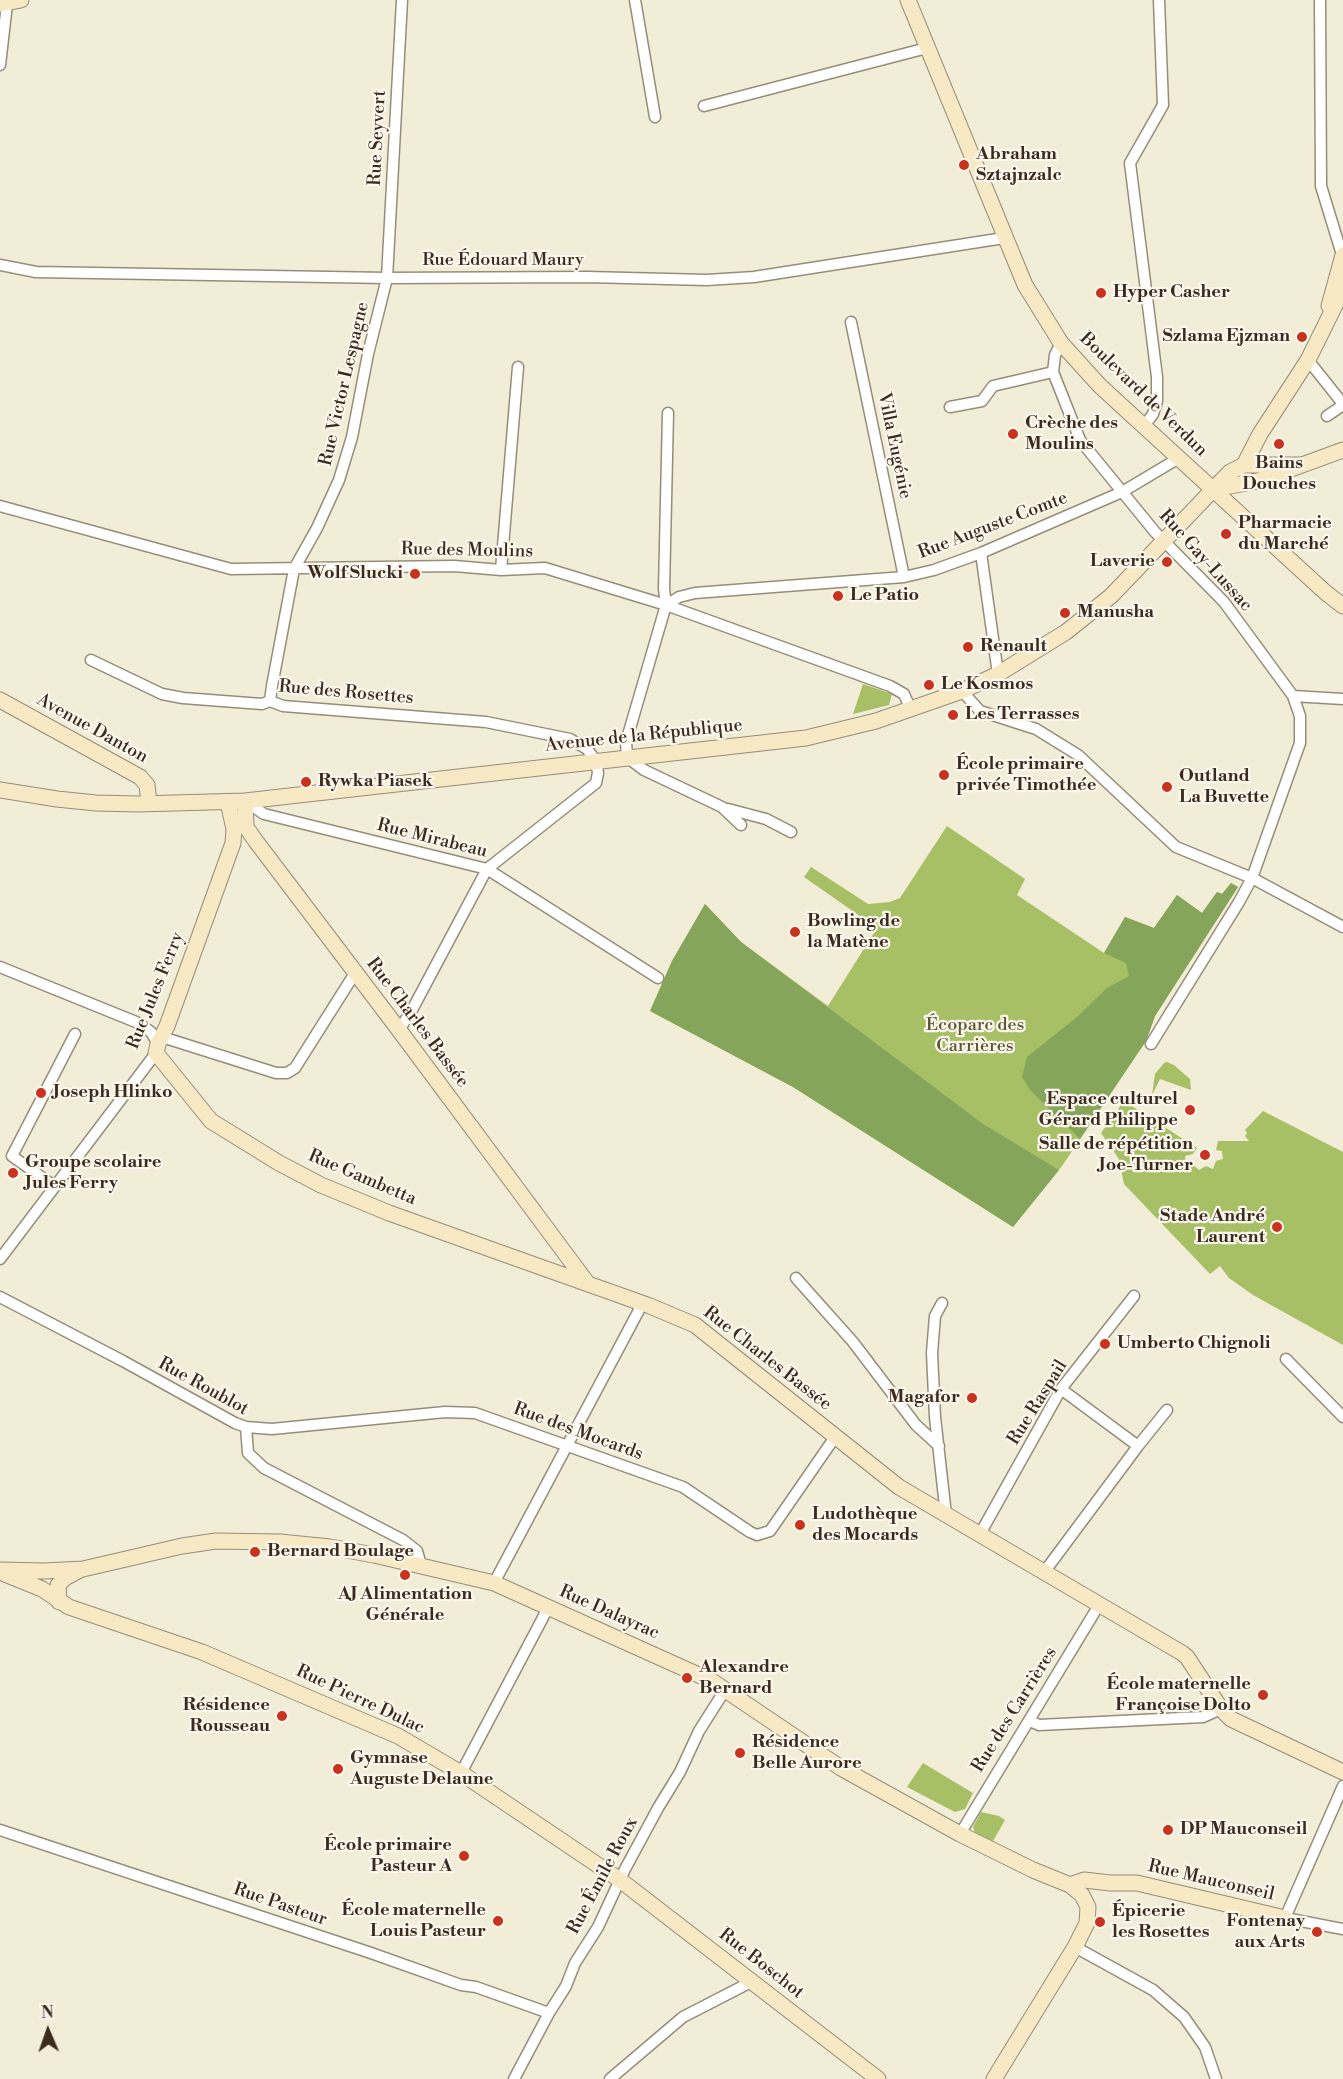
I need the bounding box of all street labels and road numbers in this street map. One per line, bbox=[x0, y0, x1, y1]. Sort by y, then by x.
street label: Rue Seyvert bbox=[365, 89, 391, 187]
street label: Rue Édouard Maury bbox=[422, 250, 584, 272]
street label: Rue Victor Lespagne bbox=[316, 300, 374, 468]
street label: Boulevard de Verdun bbox=[1075, 328, 1211, 462]
street label: Villa Eugénie bbox=[872, 391, 916, 501]
street label: Rue Auguste Comte bbox=[915, 488, 1071, 564]
street label: Rue Gay-Lussac bbox=[1154, 506, 1256, 616]
street label: Rue des Moulins bbox=[401, 539, 533, 563]
street label: Rue des Rosettes bbox=[278, 676, 414, 710]
street label: Avenue Danton bbox=[33, 690, 151, 768]
street label: Avenue de la République bbox=[544, 715, 744, 757]
street label: Rue Mirabeau bbox=[375, 815, 489, 863]
street label: Rue Jules Ferry bbox=[123, 929, 189, 1053]
street label: Rue Charles Bassée bbox=[361, 954, 473, 1092]
street label: Rue Gambetta bbox=[305, 1146, 419, 1210]
street label: Rue Charles Bassée bbox=[699, 1302, 835, 1416]
street label: Rue Roublot bbox=[154, 1353, 252, 1421]
street label: Rue Raspail bbox=[1003, 1357, 1073, 1449]
street label: Rue des Mocards bbox=[510, 1399, 646, 1465]
street label: Rue Dalayrac bbox=[555, 1581, 663, 1645]
street label: Rue des Carrières bbox=[968, 1643, 1062, 1777]
street label: Rue Pierre Dulac bbox=[292, 1661, 428, 1739]
street label: Rue Émile Roux bbox=[563, 1814, 643, 1938]
street label: Rue Mauconseil bbox=[1146, 1856, 1276, 1906]
street label: Rue Pasteur bbox=[230, 1879, 330, 1931]
street label: Rue Boschot bbox=[714, 1924, 808, 2004]

